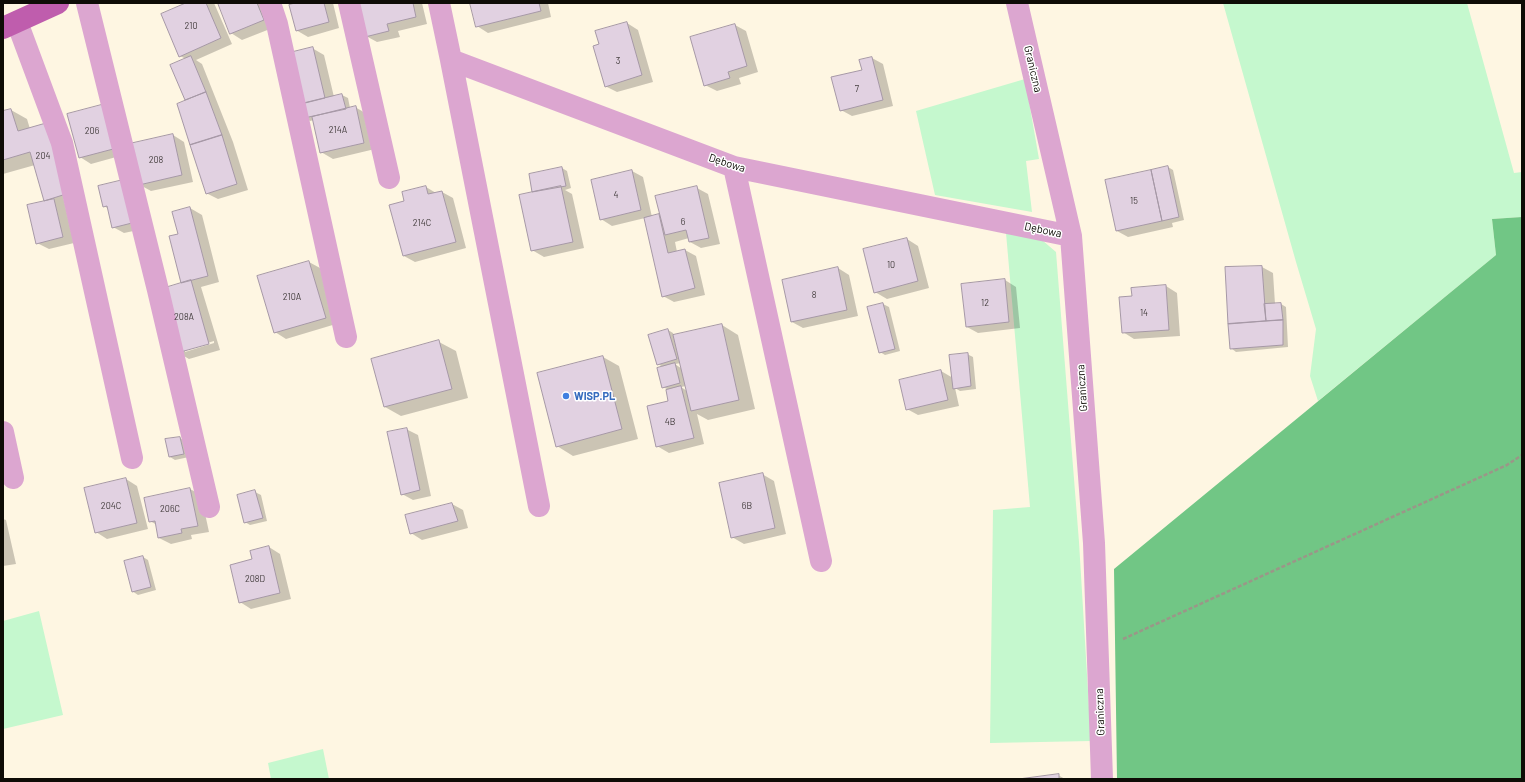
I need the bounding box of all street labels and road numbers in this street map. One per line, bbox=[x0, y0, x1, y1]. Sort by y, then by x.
street label: Graniczna bbox=[1021, 44, 1045, 94]
street label: Dębowa bbox=[707, 151, 747, 175]
street label: Dębowa bbox=[1023, 220, 1063, 240]
street label: Graniczna bbox=[1074, 364, 1090, 412]
street label: Graniczna bbox=[1093, 688, 1107, 736]

